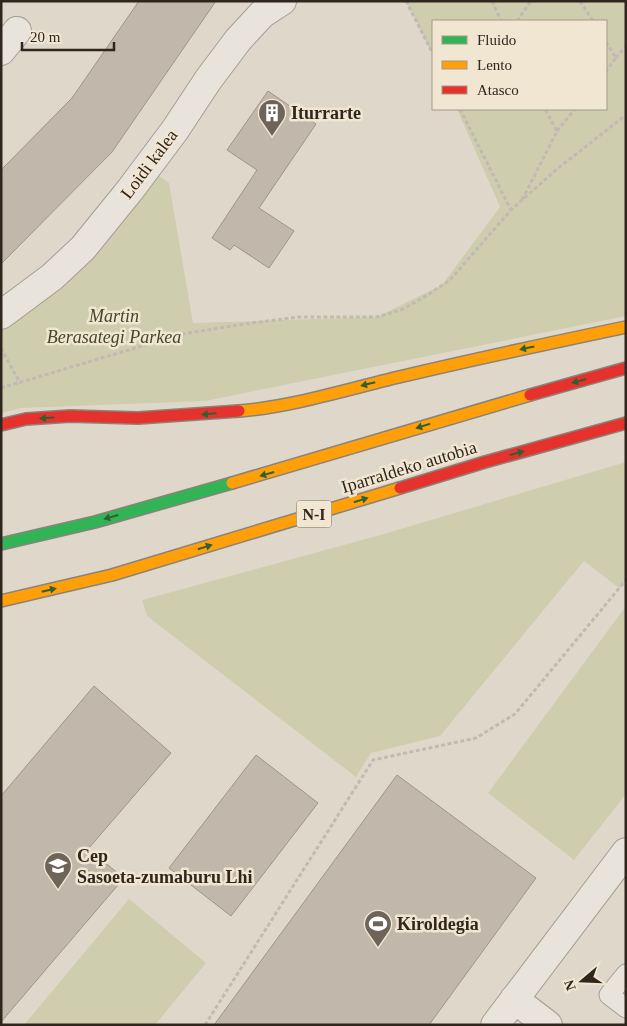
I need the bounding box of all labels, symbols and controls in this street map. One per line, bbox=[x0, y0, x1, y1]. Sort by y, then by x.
scale bar bbox=[22, 20, 115, 52]
legend bbox=[432, 20, 607, 110]
text: 20 m bbox=[30, 29, 61, 45]
text: Fluido bbox=[477, 32, 516, 48]
text: Lento bbox=[477, 57, 512, 73]
text: Atasco bbox=[477, 82, 519, 98]
building icon: Iturrarte bbox=[257, 98, 287, 137]
place label: Iturrarte bbox=[291, 103, 361, 123]
street label: Loidi kalea bbox=[116, 125, 182, 203]
park label: Martin Berasategi Parkea bbox=[47, 306, 181, 347]
one-way arrow bbox=[519, 344, 534, 352]
one-way arrow bbox=[571, 378, 586, 386]
one-way arrow bbox=[361, 380, 376, 388]
one-way arrow bbox=[201, 410, 217, 418]
one-way arrow bbox=[38, 414, 54, 422]
one-way arrow bbox=[415, 423, 430, 431]
street label: Iparraldeko autobia bbox=[339, 437, 479, 497]
one-way arrow bbox=[509, 449, 524, 457]
one-way arrow bbox=[260, 470, 275, 478]
one-way arrow bbox=[353, 495, 368, 503]
road number: N-I bbox=[296, 500, 332, 528]
one-way arrow bbox=[103, 514, 118, 522]
one-way arrow bbox=[198, 542, 213, 550]
one-way arrow bbox=[41, 586, 56, 594]
place label: Cep Sasoeta-zumaburu Lhi bbox=[77, 846, 253, 887]
school or university icon: Cep Sasoeta-zumaburu Lhi bbox=[43, 851, 73, 890]
sports icon: Kiroldegia bbox=[363, 909, 393, 948]
place label: Kiroldegia bbox=[397, 914, 479, 934]
north arrow bbox=[557, 956, 607, 1006]
text: N bbox=[561, 978, 579, 992]

